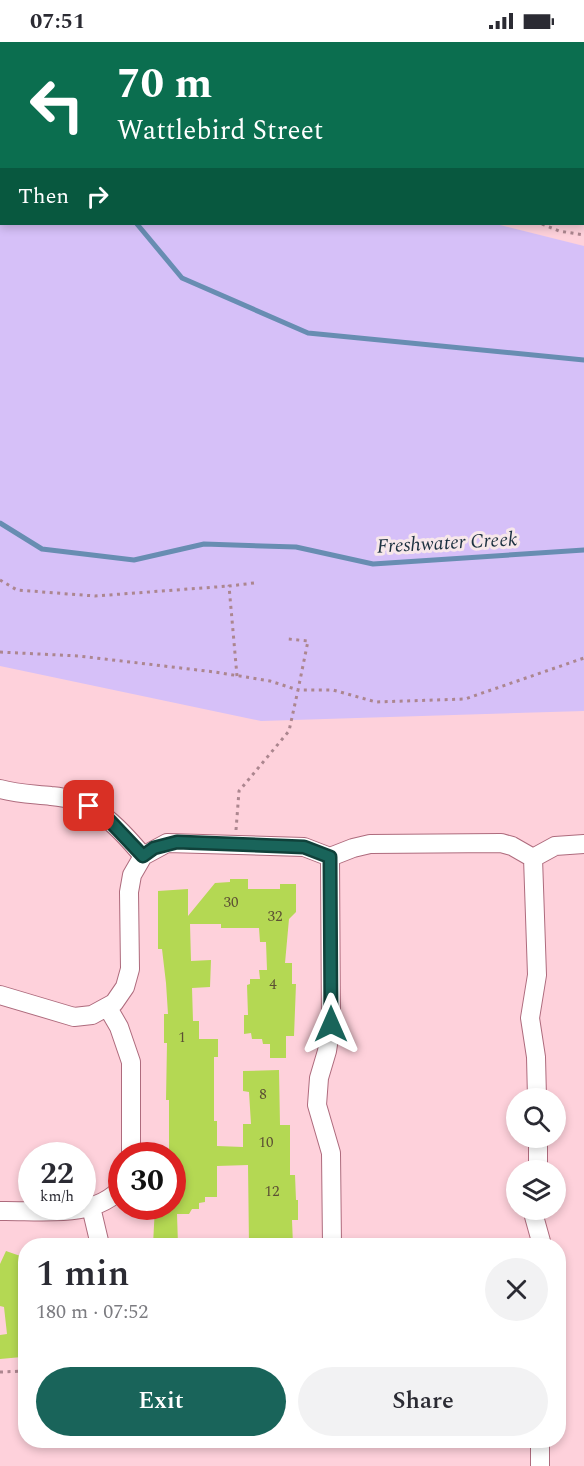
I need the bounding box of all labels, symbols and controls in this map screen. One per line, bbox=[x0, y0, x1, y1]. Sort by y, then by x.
text: 07:51 bbox=[30, 5, 85, 38]
text: 70 m bbox=[117, 53, 212, 116]
icon: left bbox=[18, 66, 96, 144]
text: Wattlebird Street bbox=[117, 110, 323, 152]
text: Then bbox=[18, 180, 69, 213]
icon: right bbox=[81, 180, 114, 213]
water label: Freshwater Creek bbox=[376, 524, 519, 562]
pin bbox=[63, 780, 114, 831]
icon: arrive bbox=[72, 789, 105, 822]
house number: 30 bbox=[223, 891, 239, 914]
house number: 32 bbox=[267, 905, 283, 928]
house number: 4 bbox=[269, 973, 277, 996]
position arrow bbox=[299, 992, 363, 1056]
house number: 1 bbox=[178, 1026, 186, 1049]
house number: 8 bbox=[259, 1083, 267, 1106]
map controls bbox=[506, 1088, 566, 1220]
button: search bbox=[506, 1088, 566, 1148]
house number: 10 bbox=[258, 1131, 274, 1154]
speed limit sign: 30 bbox=[108, 1142, 186, 1220]
text: 22 bbox=[40, 1151, 74, 1197]
button: layers bbox=[506, 1160, 566, 1220]
house number: 12 bbox=[264, 1180, 280, 1203]
text: km/h bbox=[40, 1185, 74, 1208]
text: 1 min bbox=[36, 1247, 129, 1302]
button: close bbox=[485, 1258, 548, 1321]
text: 180 m · 07:52 bbox=[36, 1297, 148, 1327]
button: Exit bbox=[36, 1367, 286, 1436]
button: Share bbox=[298, 1367, 548, 1436]

